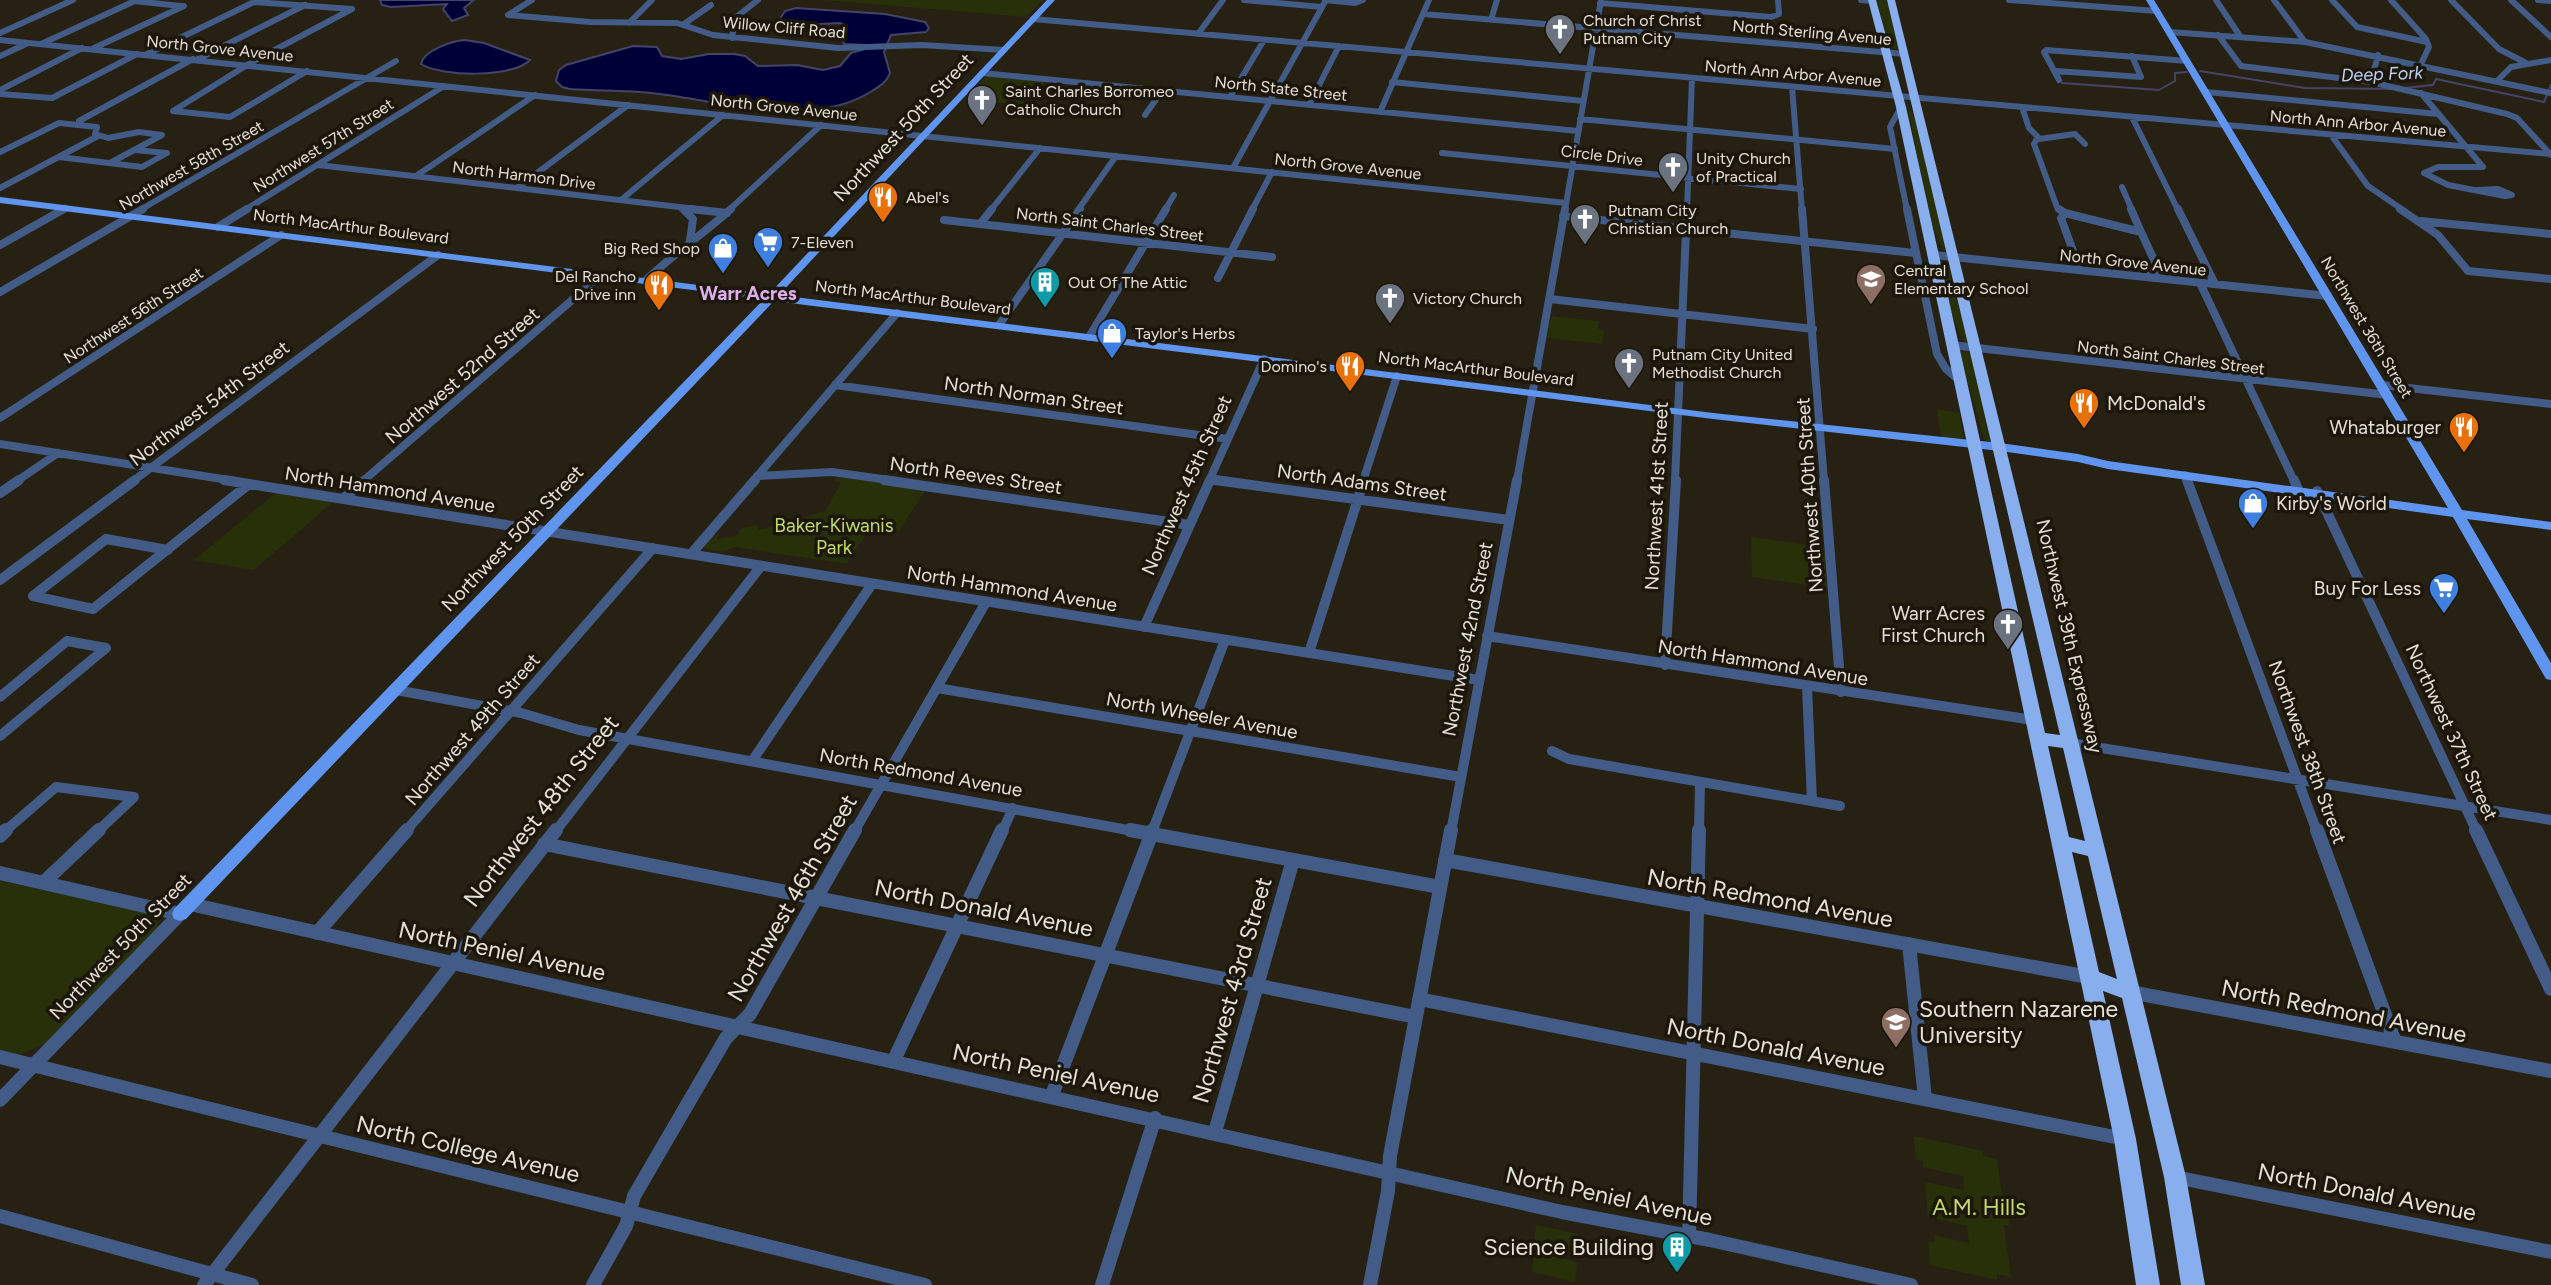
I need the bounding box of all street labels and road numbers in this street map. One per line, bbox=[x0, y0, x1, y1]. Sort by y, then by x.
street label: Willow Cliff Road bbox=[722, 13, 846, 42]
street label: North Sterling Avenue bbox=[1732, 16, 1893, 49]
street label: North Grove Avenue bbox=[146, 31, 295, 66]
street label: Northwest 50th Street bbox=[829, 48, 978, 206]
street label: North Ann Arbor Avenue bbox=[1704, 56, 1882, 91]
street label: North State Street bbox=[1214, 72, 1348, 105]
street label: North Grove Avenue bbox=[710, 90, 859, 125]
street label: Northwest 57th Street bbox=[250, 94, 397, 196]
street label: North Ann Arbor Avenue bbox=[2269, 106, 2447, 141]
street label: Northwest 58th Street bbox=[116, 116, 267, 214]
street label: Circle Drive bbox=[1560, 141, 1644, 170]
street label: North Grove Avenue bbox=[1274, 149, 1423, 184]
street label: North Harmon Drive bbox=[451, 157, 597, 194]
street label: North Saint Charles Street bbox=[1015, 204, 1205, 245]
street label: North MacArthur Boulevard bbox=[252, 205, 450, 248]
street label: North Grove Avenue bbox=[2059, 245, 2208, 280]
street label: Northwest 36th Street bbox=[2317, 253, 2416, 402]
street label: Northwest 56th Street bbox=[60, 263, 207, 368]
street label: North MacArthur Boulevard bbox=[814, 276, 1012, 319]
street label: Northwest 52nd Street bbox=[381, 302, 544, 449]
street label: Northwest 54th Street bbox=[125, 336, 294, 471]
street label: North Saint Charles Street bbox=[2076, 337, 2266, 378]
street label: North MacArthur Boulevard bbox=[1377, 347, 1575, 390]
street label: North Norman Street bbox=[943, 372, 1125, 419]
street label: Northwest 45th Street bbox=[1137, 392, 1236, 578]
street label: Northwest 40th Street bbox=[1791, 397, 1828, 593]
street label: Northwest 41st Street bbox=[1640, 401, 1673, 591]
street label: North Reeves Street bbox=[888, 452, 1064, 499]
street label: North Adams Street bbox=[1276, 459, 1448, 506]
street label: Northwest 50th Street bbox=[437, 460, 588, 616]
street label: North Hammond Avenue bbox=[283, 462, 497, 517]
street label: Northwest 39th Expressway bbox=[2031, 517, 2108, 755]
street label: Northwest 42nd Street bbox=[1437, 540, 1498, 738]
street label: North Hammond Avenue bbox=[905, 561, 1119, 616]
street label: North Hammond Avenue bbox=[1656, 635, 1870, 690]
street label: Northwest 37th Street bbox=[2401, 640, 2502, 824]
street label: Northwest 49th Street bbox=[400, 649, 545, 810]
street label: Northwest 38th Street bbox=[2264, 657, 2351, 847]
street label: North Wheeler Avenue bbox=[1104, 687, 1300, 744]
street label: Northwest 48th Street bbox=[457, 710, 625, 912]
street label: North Redmond Avenue bbox=[818, 743, 1024, 802]
street label: Northwest 46th Street bbox=[721, 789, 863, 1007]
street label: North Redmond Avenue bbox=[1645, 863, 1895, 933]
street label: Northwest 50th Street bbox=[45, 868, 196, 1024]
street label: North Donald Avenue bbox=[872, 873, 1096, 943]
street label: Northwest 43rd Street bbox=[1186, 874, 1278, 1106]
street label: North Peniel Avenue bbox=[396, 915, 608, 987]
street label: North Redmond Avenue bbox=[2219, 973, 2469, 1049]
street label: North Donald Avenue bbox=[1664, 1012, 1888, 1082]
street label: North Peniel Avenue bbox=[950, 1037, 1162, 1109]
street label: North College Avenue bbox=[354, 1110, 582, 1188]
street label: North Donald Avenue bbox=[2255, 1157, 2479, 1227]
street label: North Peniel Avenue bbox=[1503, 1160, 1715, 1232]

